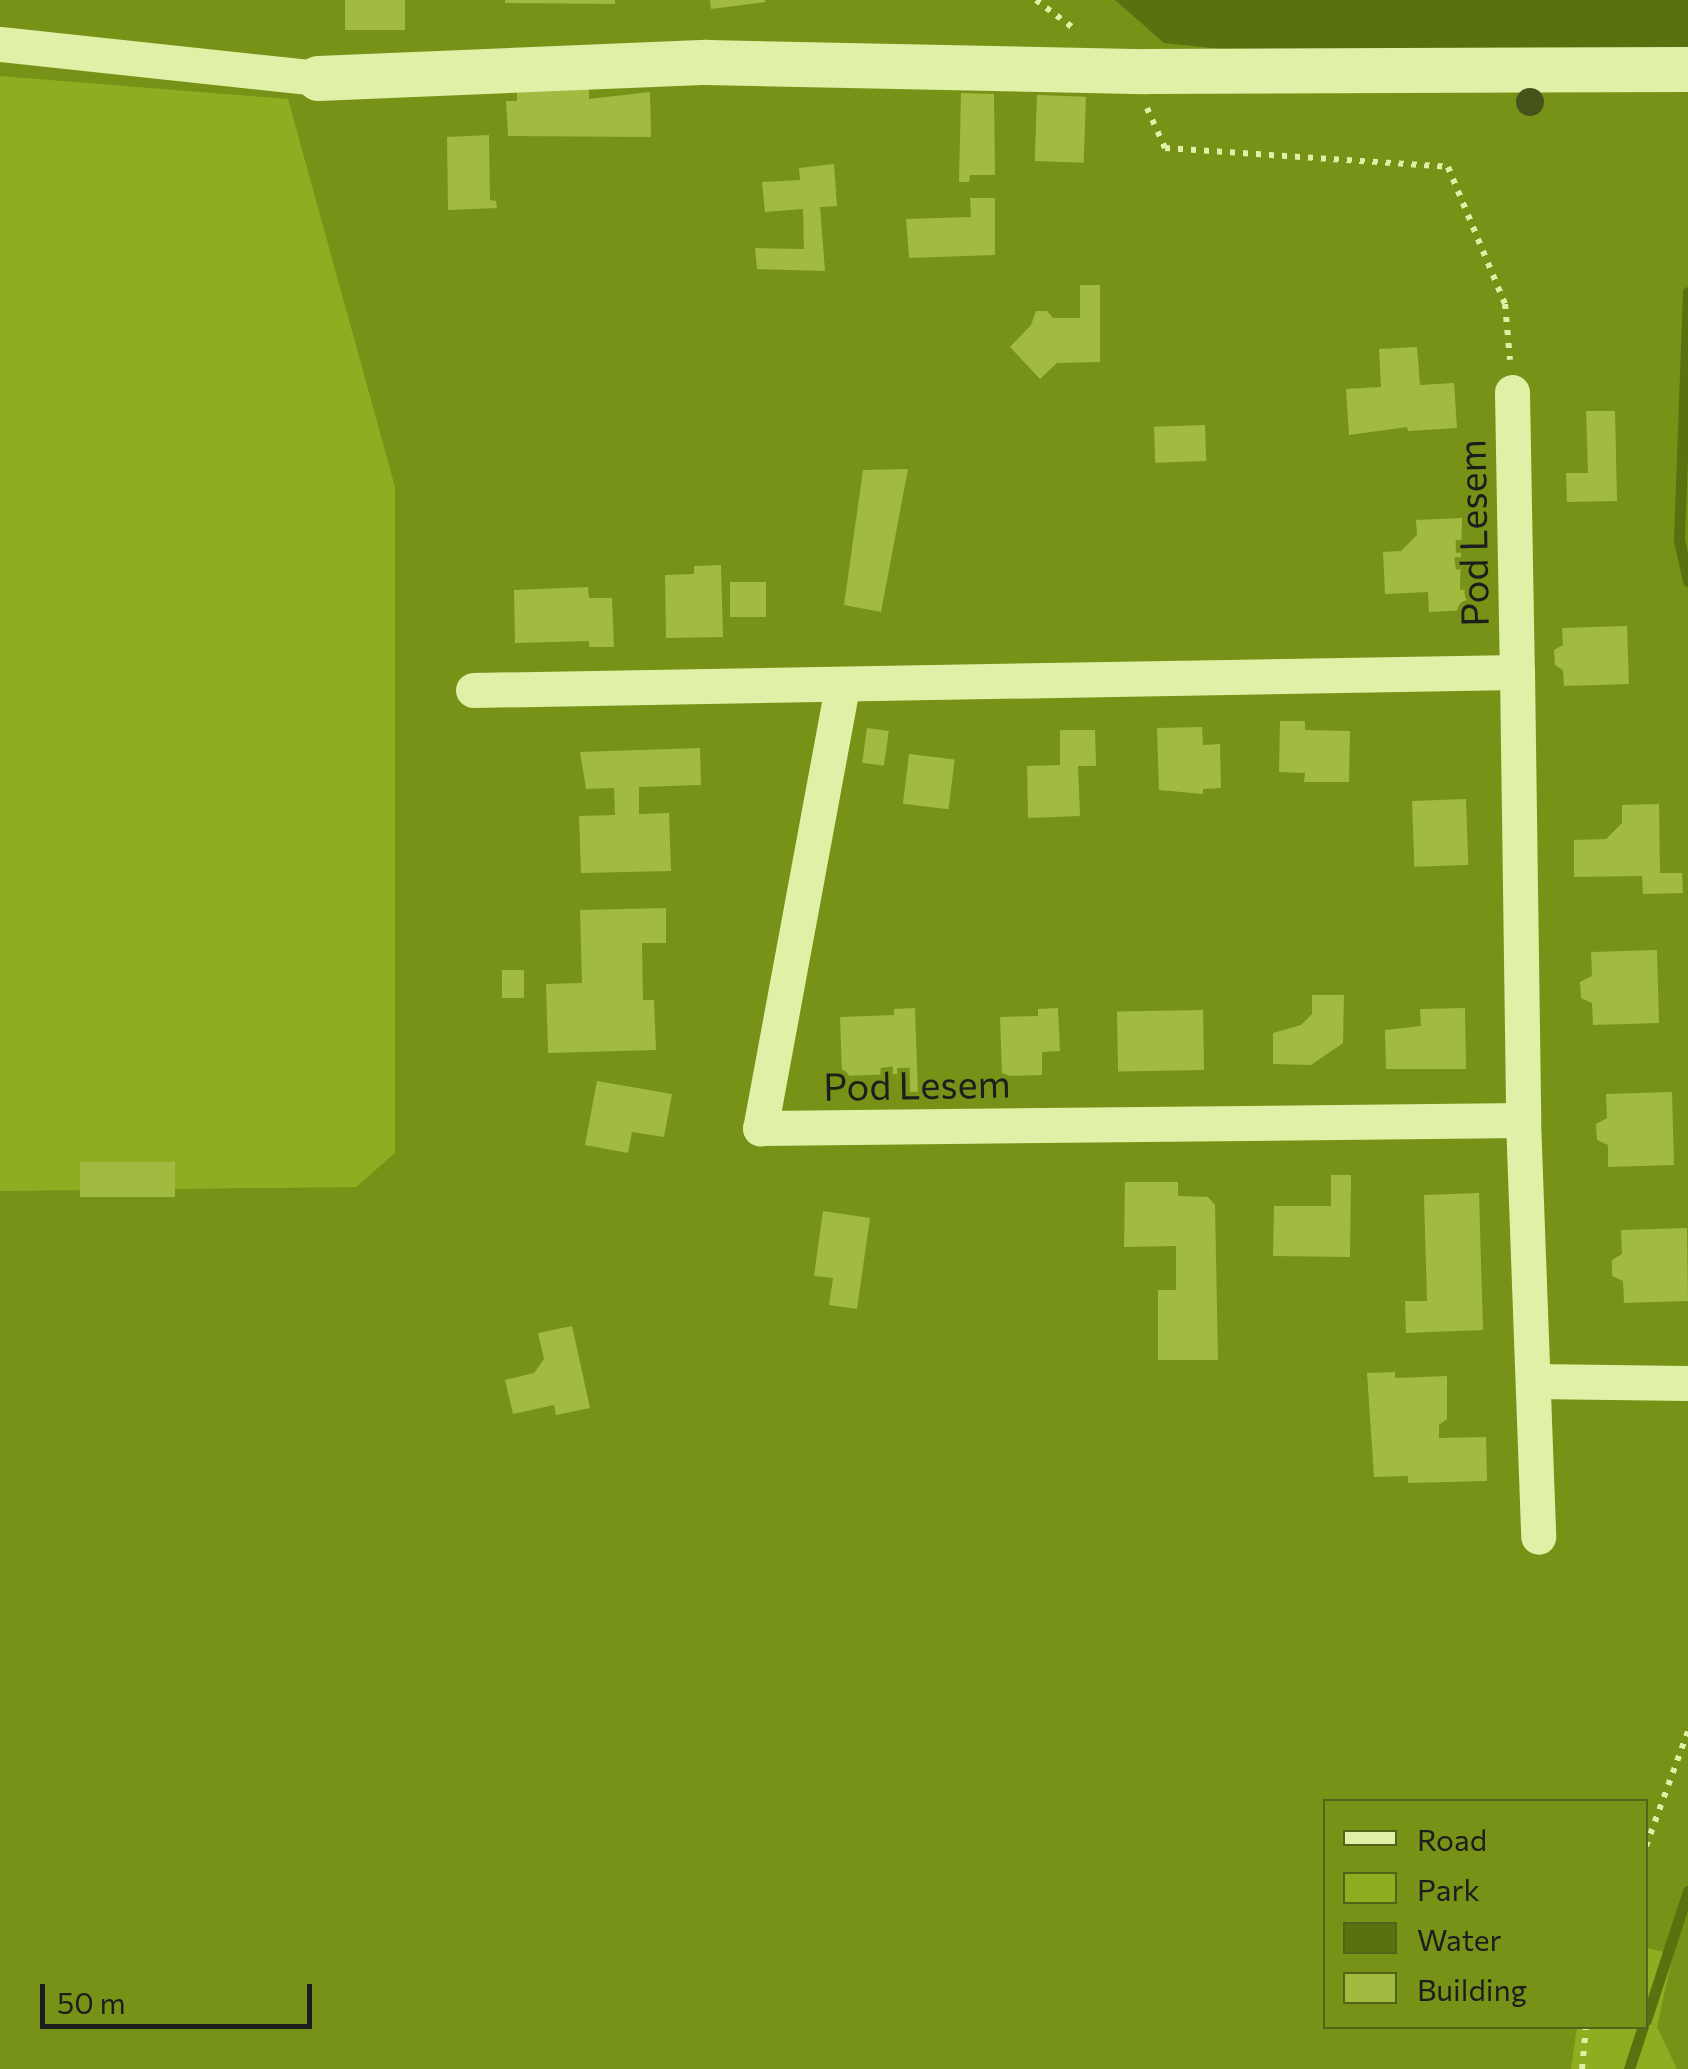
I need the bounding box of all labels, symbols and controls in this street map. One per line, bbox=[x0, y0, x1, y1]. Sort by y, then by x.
street label: Pod Lesem bbox=[1448, 439, 1496, 627]
street label: Pod Lesem bbox=[823, 1060, 1011, 1108]
legend bbox=[1323, 1799, 1648, 2029]
text: Road bbox=[1417, 1820, 1487, 1857]
text: Park bbox=[1417, 1870, 1480, 1907]
text: Water bbox=[1417, 1920, 1502, 1957]
scale bar bbox=[45, 1964, 318, 2026]
text: Building bbox=[1417, 1970, 1527, 2007]
text: 50 m bbox=[57, 1983, 126, 2020]

